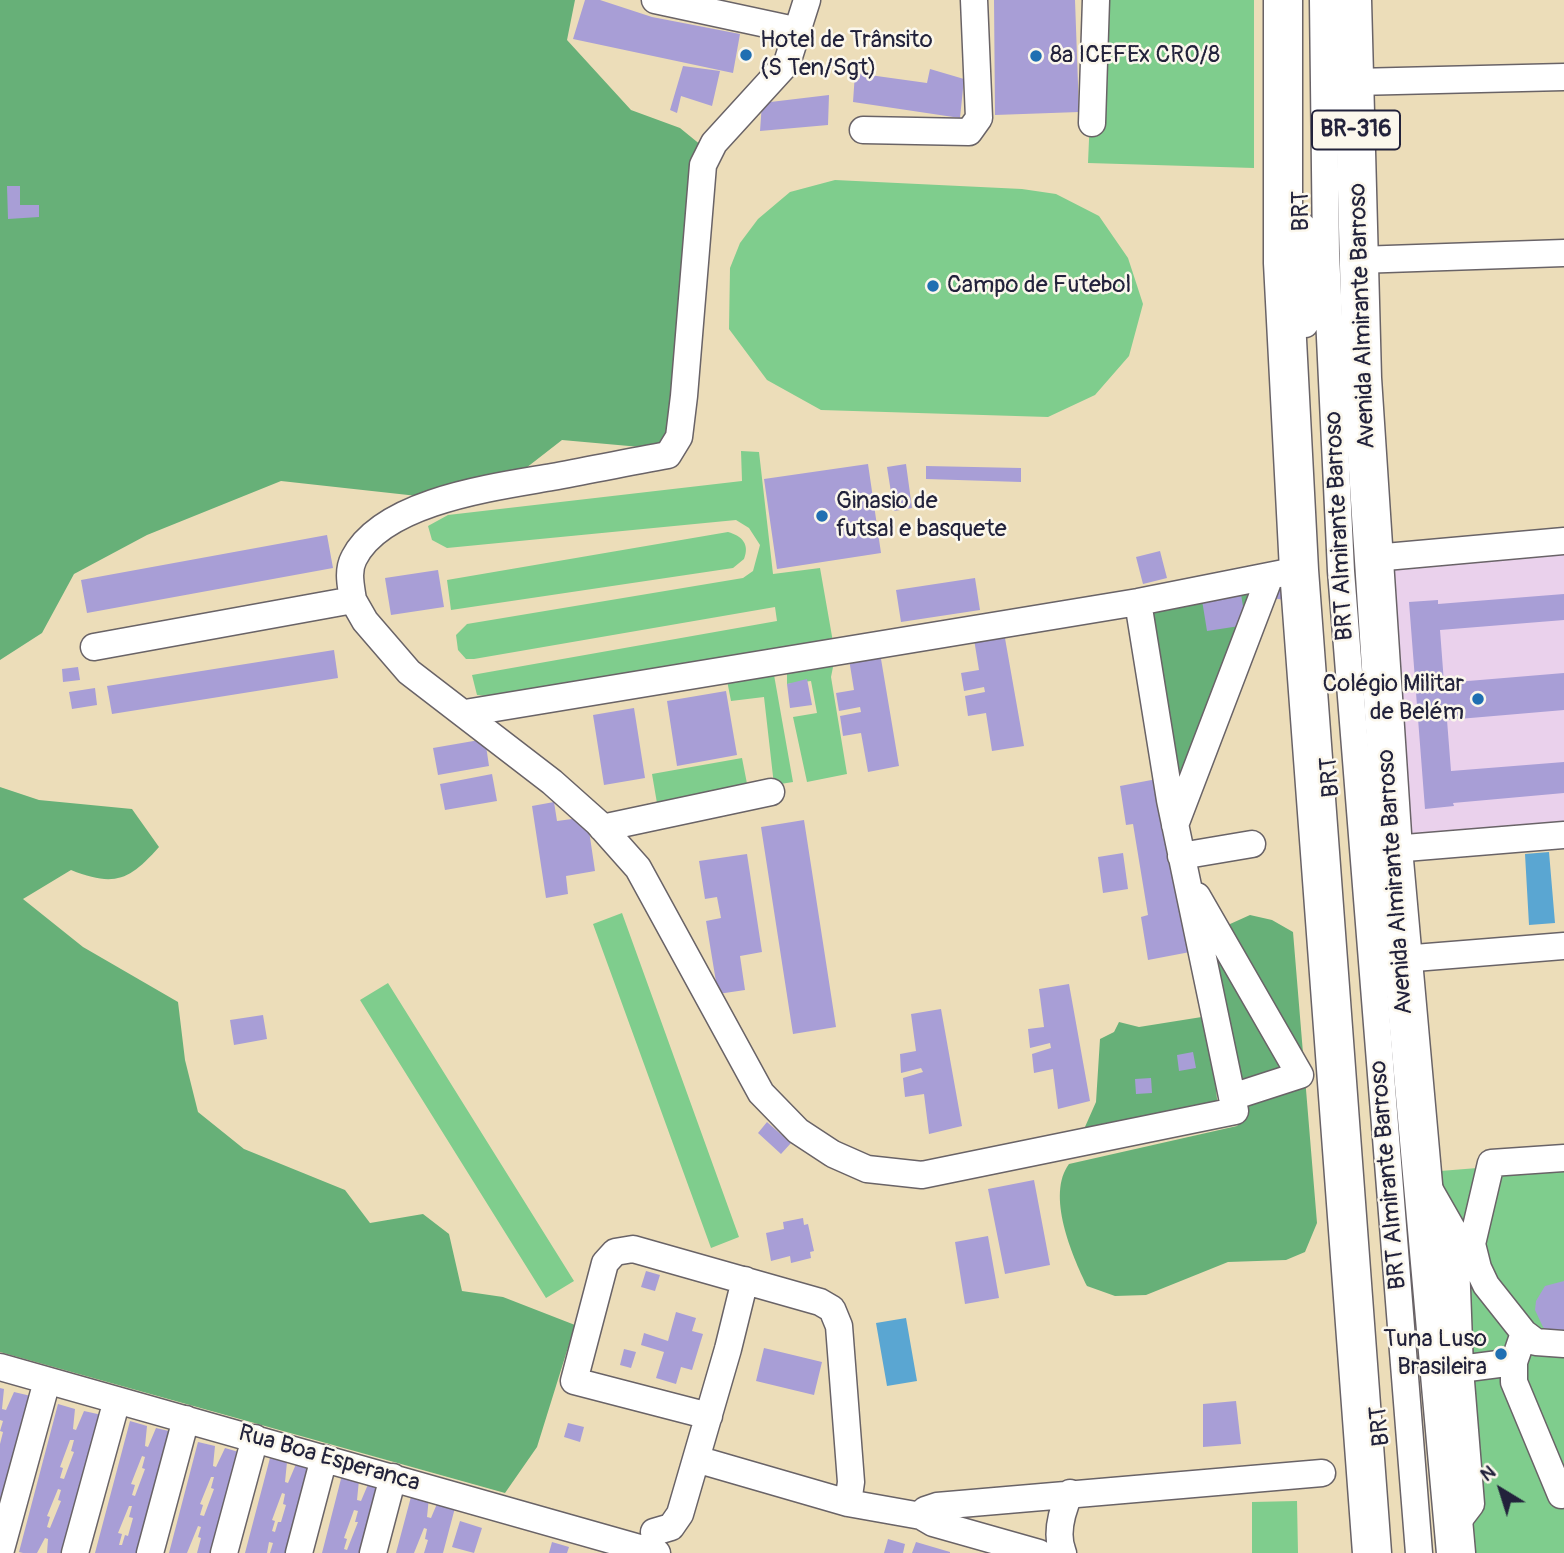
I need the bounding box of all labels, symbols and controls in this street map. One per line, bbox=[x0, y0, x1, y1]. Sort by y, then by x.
place label: Hotel de Trânsito (S Ten/Sgt) bbox=[760, 27, 933, 83]
place label: 8ª ICEFEx CRO/8 bbox=[1050, 42, 1220, 70]
marker: Hotel de Trânsito (S Ten/Sgt) bbox=[738, 47, 754, 63]
marker: 8ª ICEFEx CRO/8 bbox=[1028, 48, 1044, 64]
road number: BR-316 bbox=[1312, 111, 1400, 150]
street label: Avenida Almirante Barroso bbox=[1344, 183, 1382, 449]
street label: BRT bbox=[1288, 191, 1316, 231]
place label: Campo de Futebol bbox=[947, 272, 1131, 300]
marker: Campo de Futebol bbox=[925, 278, 941, 294]
street label: BRT Almirante Barroso bbox=[1320, 410, 1360, 642]
place label: Ginasio de futsal e basquete bbox=[836, 488, 1007, 544]
marker: Ginasio de futsal e basquete bbox=[814, 508, 830, 524]
place label: Colégio Militar de Belém bbox=[1322, 671, 1464, 727]
marker: Colégio Militar de Belém bbox=[1470, 691, 1486, 707]
street label: Avenida Almirante Barroso bbox=[1372, 748, 1420, 1016]
street label: BRT bbox=[1315, 756, 1347, 798]
street label: BRT Almirante Barroso bbox=[1365, 1059, 1413, 1291]
place label: Tuna Luso Brasileira bbox=[1383, 1326, 1487, 1382]
marker: Tuna Luso Brasileira bbox=[1493, 1346, 1509, 1362]
street label: BRT bbox=[1365, 1404, 1397, 1448]
street label: Rua Boa Esperanca bbox=[235, 1419, 423, 1499]
north arrow bbox=[1466, 1455, 1536, 1525]
text: N bbox=[1476, 1460, 1501, 1487]

